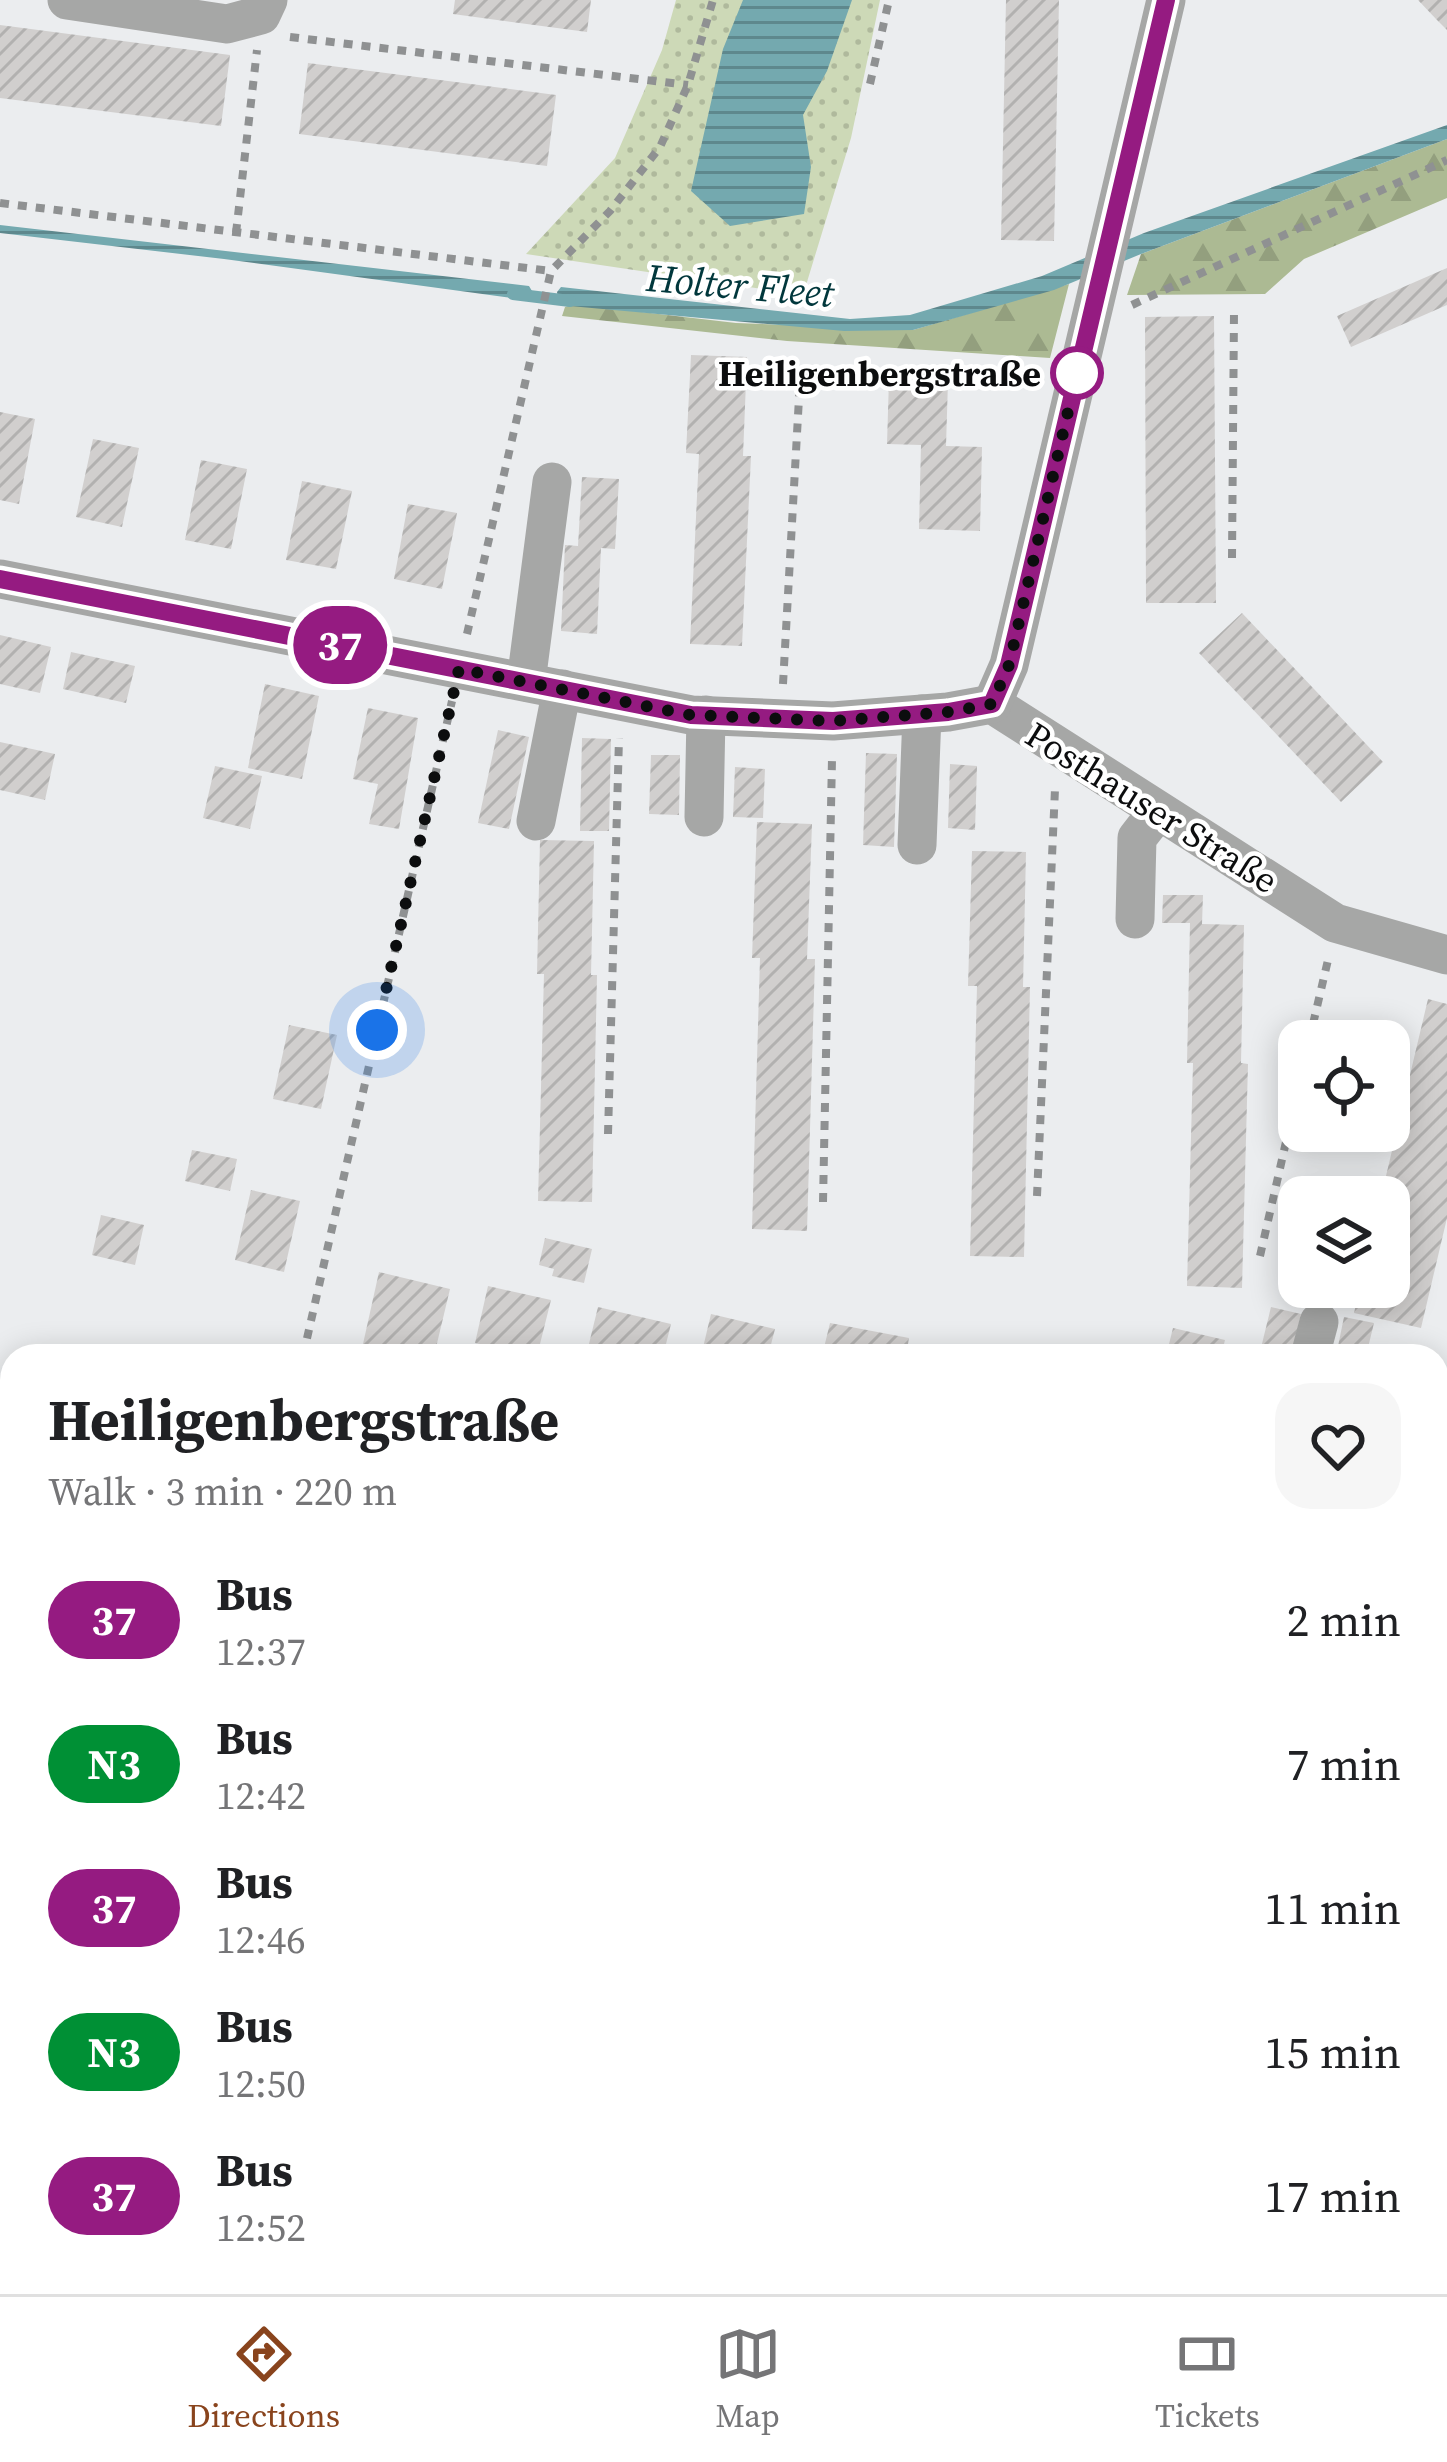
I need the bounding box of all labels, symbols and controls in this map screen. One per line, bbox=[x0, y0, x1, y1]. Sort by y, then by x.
water label: Holter Fleet bbox=[643, 251, 837, 320]
marker: Heiligenbergstraße bbox=[1052, 348, 1102, 398]
place label: Heiligenbergstraße bbox=[718, 349, 1041, 398]
line badge: 37 bbox=[286, 606, 394, 684]
text: 37 bbox=[317, 616, 363, 674]
street label: Posthauser Straße bbox=[1016, 710, 1287, 905]
your location bbox=[347, 1000, 407, 1060]
map controls bbox=[1278, 1020, 1410, 1308]
button: locate bbox=[1278, 1020, 1410, 1152]
button: layers bbox=[1278, 1176, 1410, 1308]
text: Heiligenbergstraße bbox=[48, 1381, 559, 1459]
button: heart bbox=[1275, 1383, 1401, 1509]
text: Walk · 3 min · 220 m bbox=[48, 1465, 397, 1518]
text: Bus bbox=[216, 1563, 293, 1625]
text: 2 min bbox=[1287, 1589, 1401, 1651]
text: 37 bbox=[91, 1591, 137, 1649]
text: 12:37 bbox=[216, 1625, 306, 1678]
text: Bus bbox=[216, 1707, 293, 1769]
text: 7 min bbox=[1287, 1733, 1401, 1795]
text: N3 bbox=[87, 1735, 141, 1793]
text: 12:42 bbox=[216, 1769, 306, 1822]
text: Bus bbox=[216, 1851, 293, 1913]
text: 11 min bbox=[1264, 1877, 1401, 1939]
text: 37 bbox=[91, 1879, 137, 1937]
text: 12:46 bbox=[216, 1913, 306, 1966]
text: Bus bbox=[216, 1995, 293, 2057]
text: 15 min bbox=[1264, 2021, 1401, 2083]
text: N3 bbox=[87, 2023, 141, 2081]
text: 12:50 bbox=[216, 2057, 306, 2110]
text: Bus bbox=[216, 2139, 293, 2201]
text: 17 min bbox=[1264, 2165, 1401, 2227]
text: 37 bbox=[91, 2167, 137, 2225]
text: 12:52 bbox=[216, 2201, 306, 2254]
tab: Directions bbox=[187, 2321, 340, 2438]
tab: Map bbox=[715, 2321, 781, 2438]
tab: Tickets bbox=[1155, 2321, 1260, 2438]

